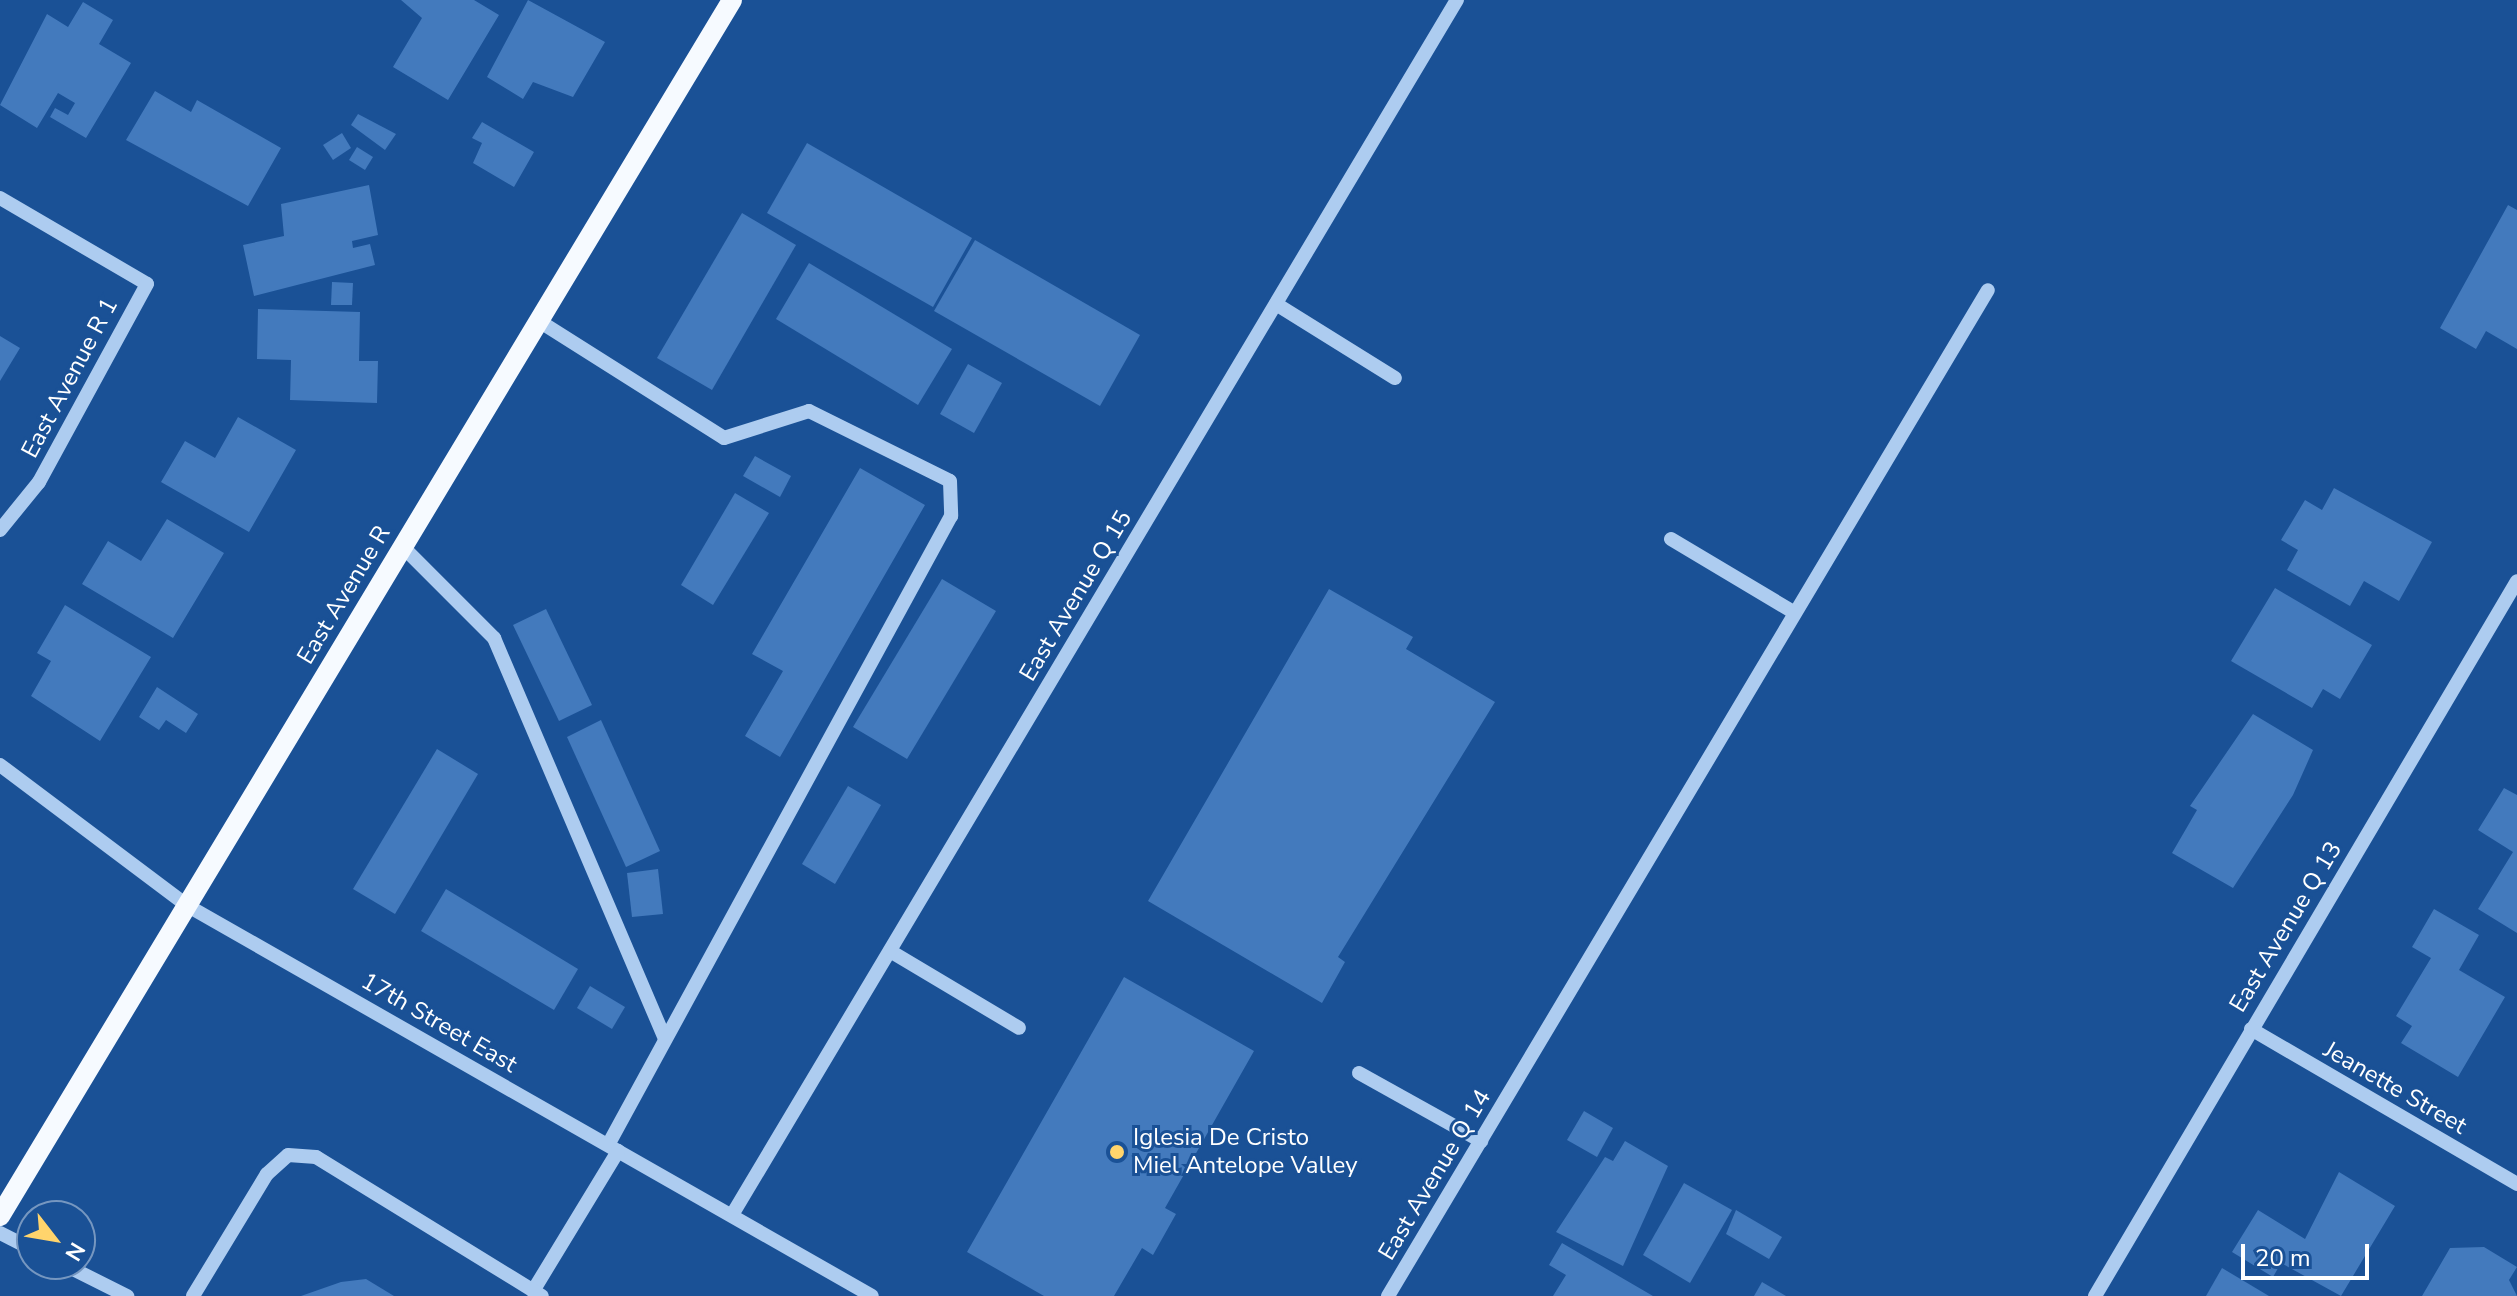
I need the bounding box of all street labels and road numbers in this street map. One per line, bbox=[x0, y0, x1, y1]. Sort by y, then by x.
street label: East Avenue R 1 bbox=[16, 293, 124, 463]
street label: East Avenue Q 15 bbox=[1014, 506, 1138, 686]
street label: East Avenue R bbox=[291, 521, 397, 669]
street label: East Avenue Q 13 bbox=[2224, 837, 2348, 1017]
street label: 17th Street East bbox=[356, 967, 522, 1079]
street label: Jeanette Street bbox=[2318, 1035, 2472, 1141]
street label: East Avenue Q 14 bbox=[1373, 1085, 1497, 1265]

